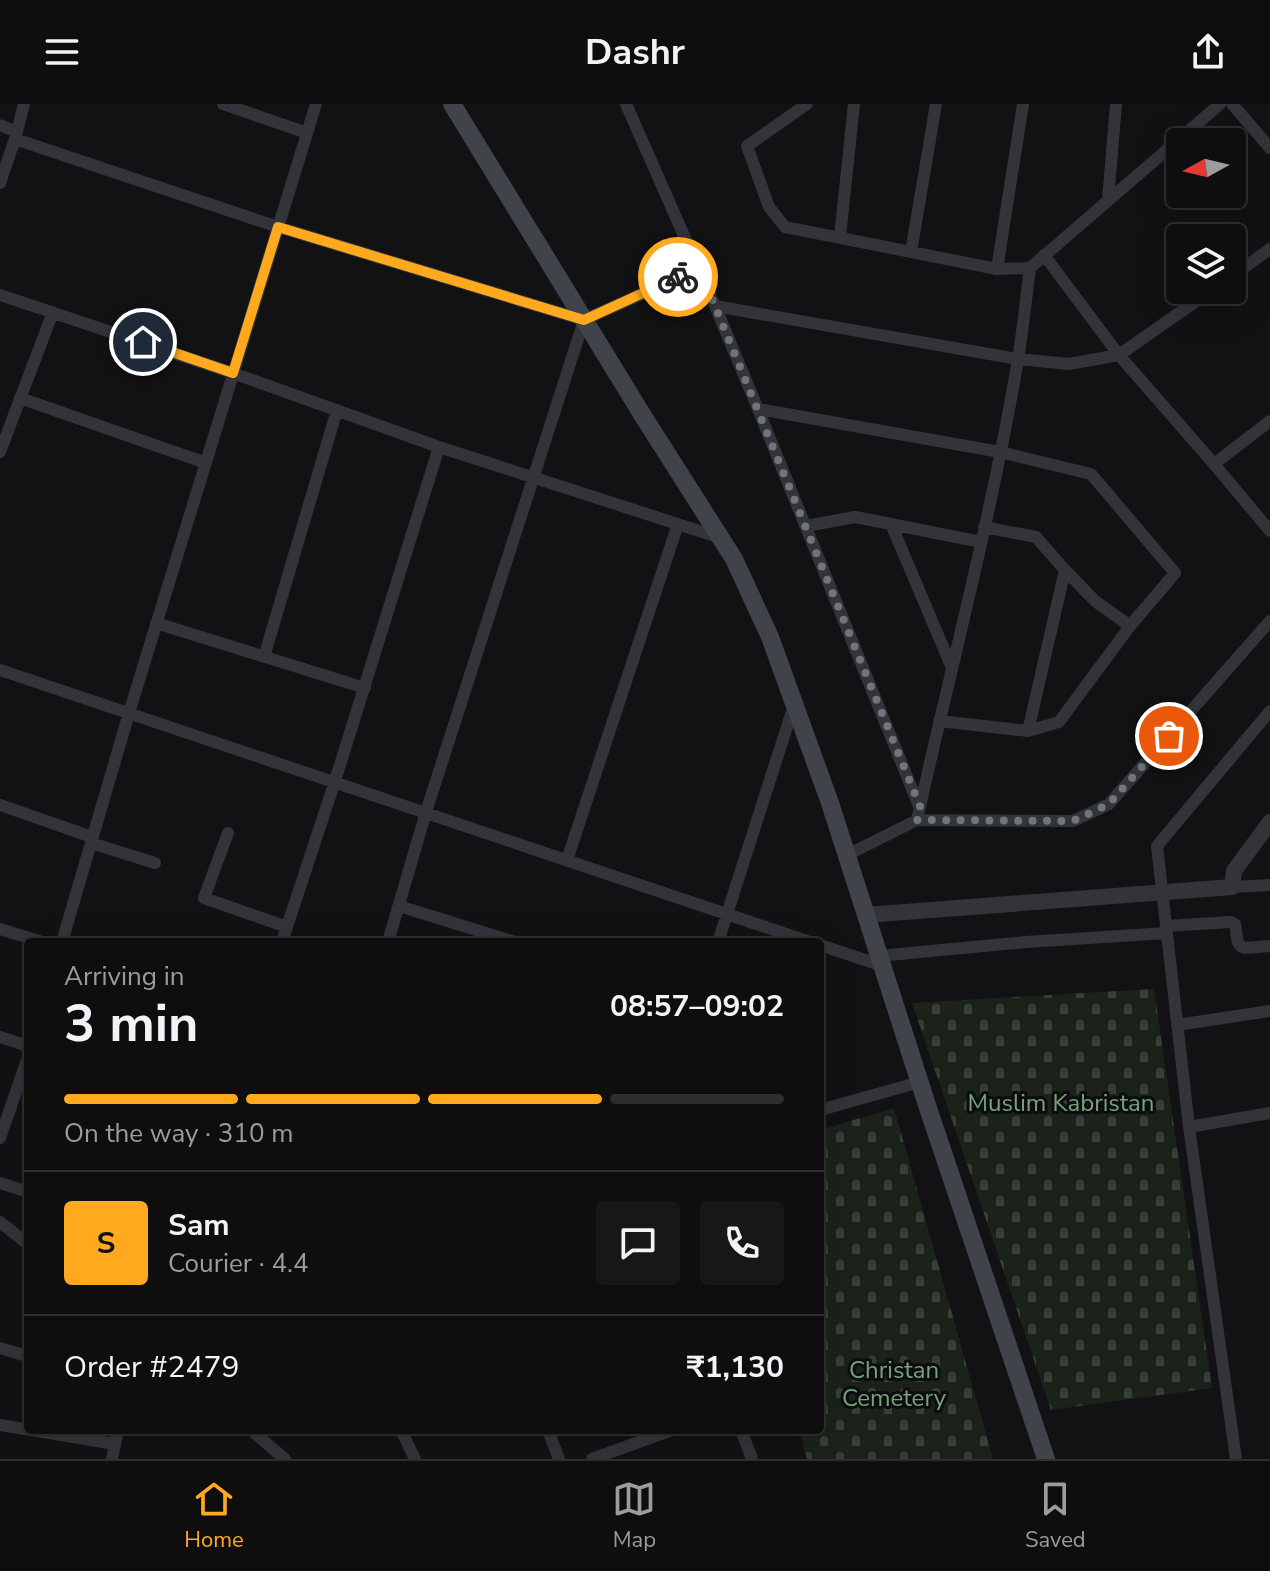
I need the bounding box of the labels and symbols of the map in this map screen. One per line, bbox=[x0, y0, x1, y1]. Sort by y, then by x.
north arrow bbox=[1166, 128, 1246, 208]
courier bbox=[638, 237, 718, 317]
pin bbox=[109, 308, 177, 376]
pin bbox=[1135, 702, 1203, 770]
park label: Muslim Kabristan bbox=[968, 1087, 1154, 1119]
park label: Christan Cemetery bbox=[842, 1354, 947, 1414]

